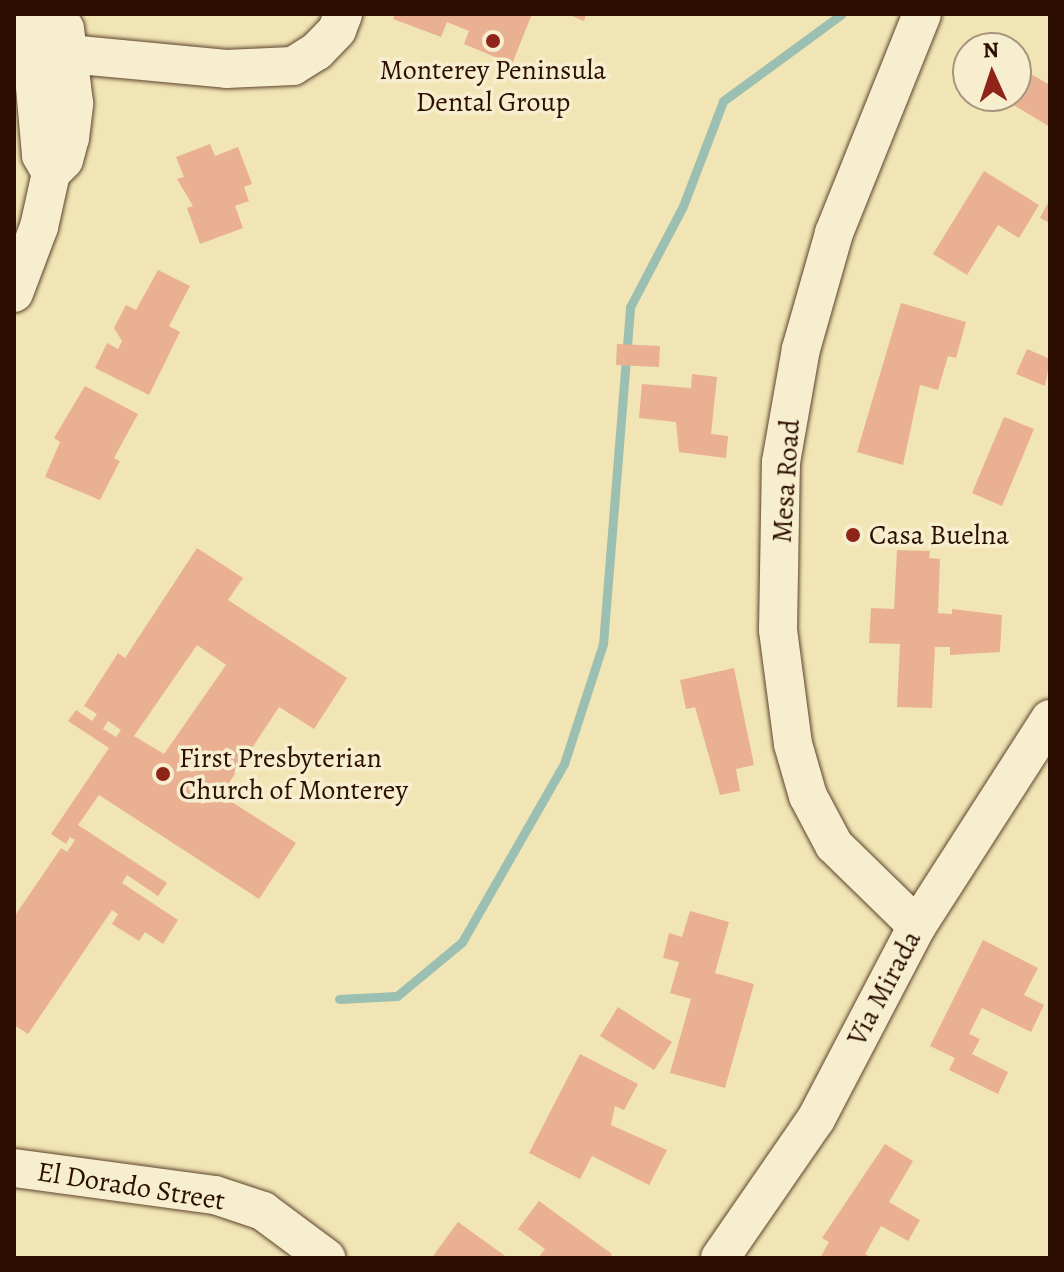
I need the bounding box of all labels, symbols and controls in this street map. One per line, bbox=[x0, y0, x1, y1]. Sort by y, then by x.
marker: Monterey Peninsula Dental Group bbox=[484, 32, 502, 50]
north arrow bbox=[952, 32, 1032, 112]
text: N bbox=[982, 35, 1000, 65]
place label: Monterey Peninsula Dental Group bbox=[380, 53, 606, 119]
street label: Mesa Road bbox=[765, 418, 807, 544]
place label: Casa Buelna bbox=[869, 518, 1009, 552]
marker: Casa Buelna bbox=[844, 526, 862, 544]
place label: First Presbyterian Church of Monterey bbox=[179, 741, 408, 807]
marker: First Presbyterian Church of Monterey bbox=[154, 765, 172, 783]
street label: Via Mirada bbox=[840, 925, 928, 1051]
street label: El Dorado Street bbox=[35, 1155, 227, 1217]

